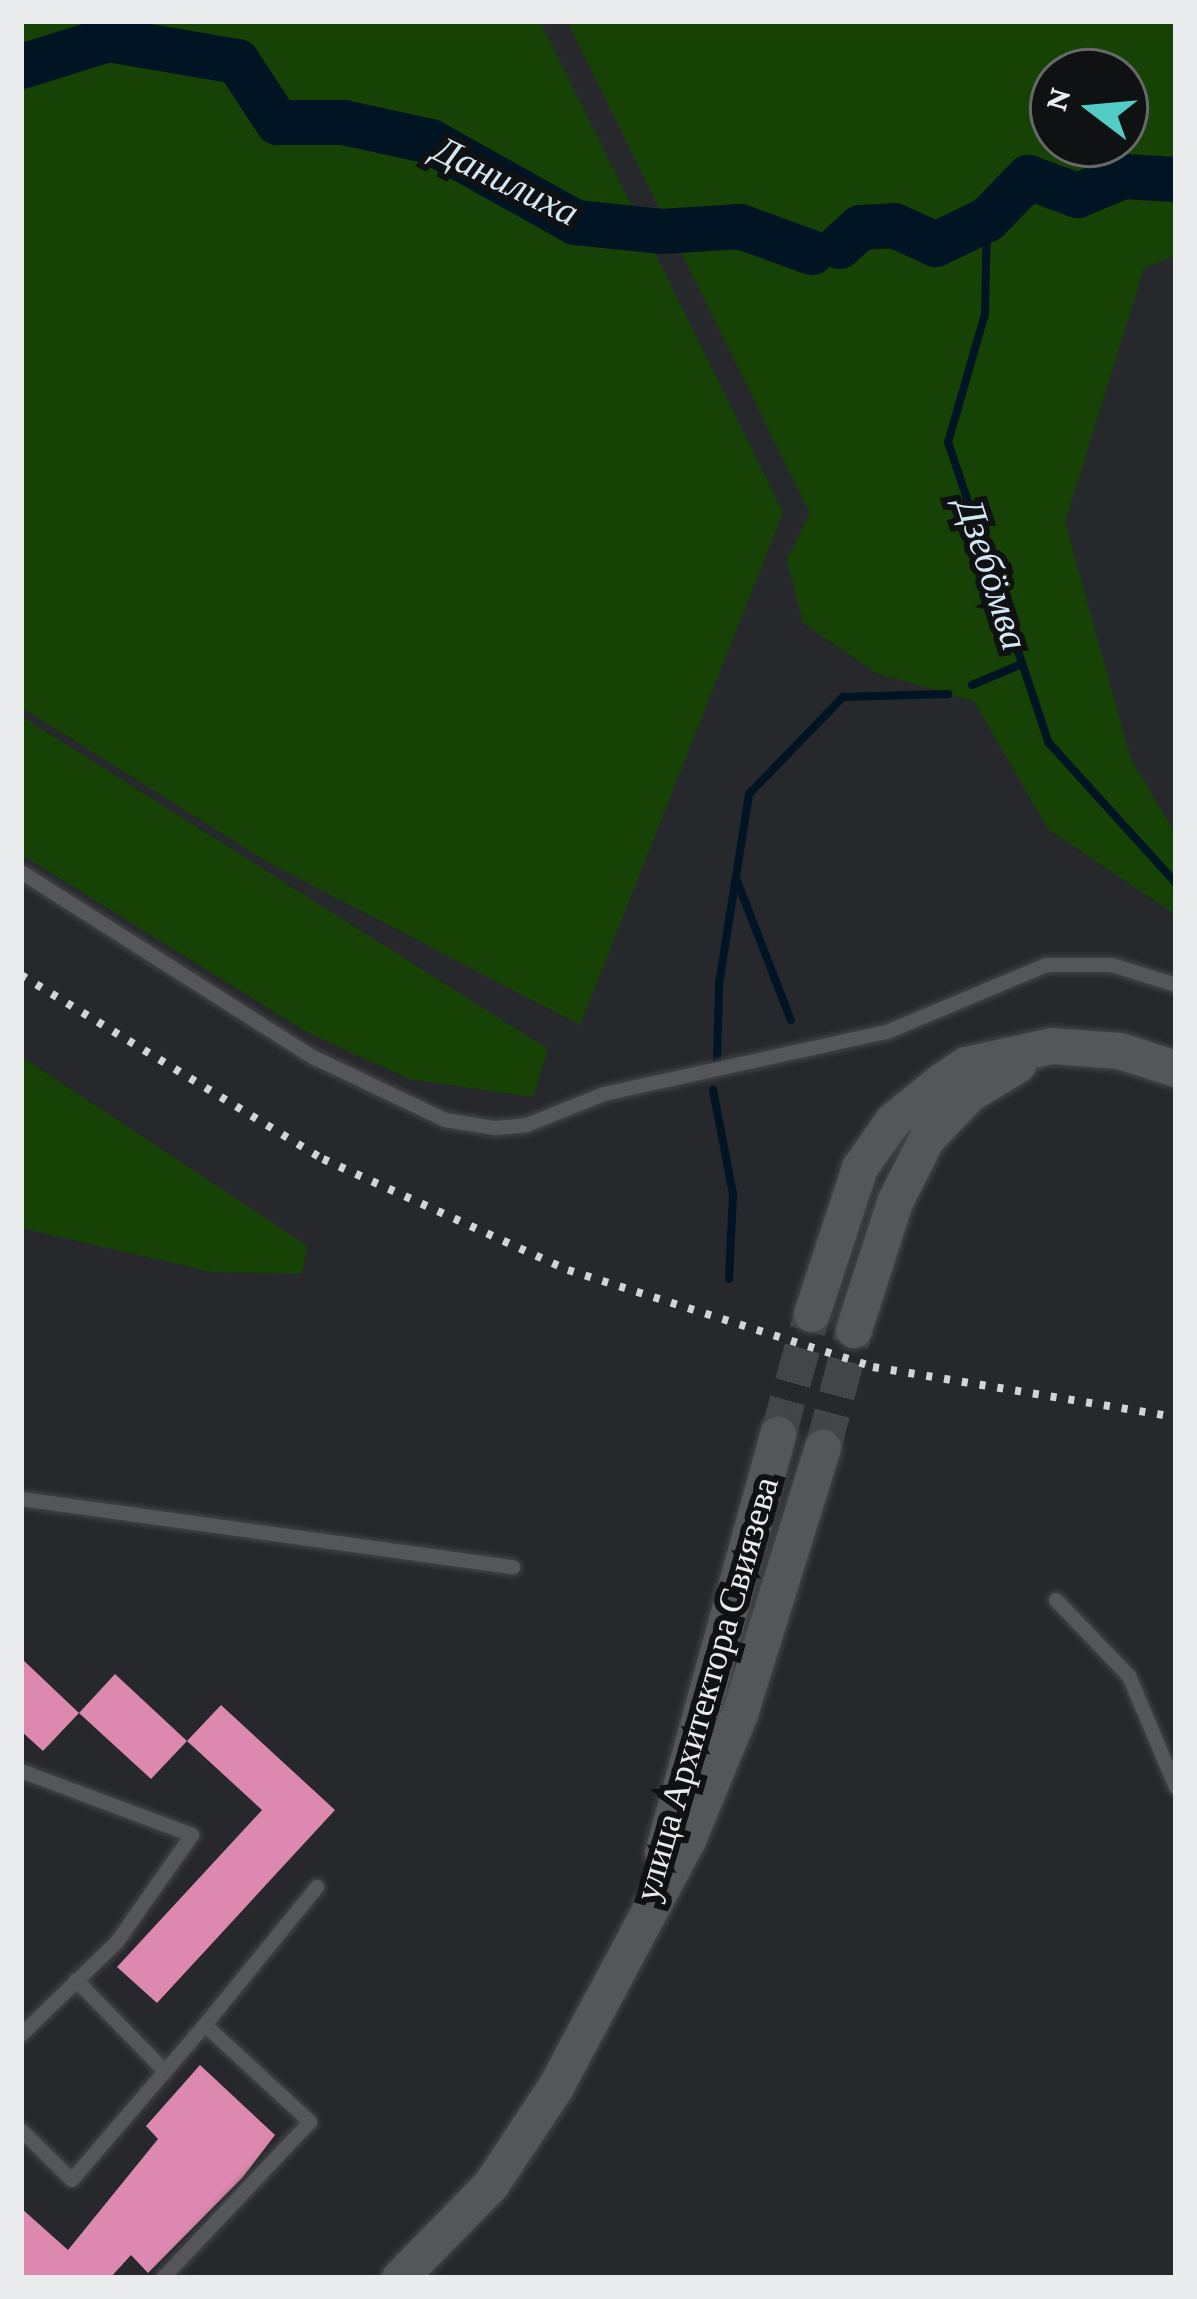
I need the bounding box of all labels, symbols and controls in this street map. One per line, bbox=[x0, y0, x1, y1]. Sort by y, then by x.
north arrow bbox=[1029, 48, 1149, 168]
text: N bbox=[1036, 83, 1078, 115]
water label: Данилиха bbox=[426, 126, 586, 236]
water label: Дзебӧмва bbox=[945, 492, 1039, 656]
street label: улица Архитектора Свиязева bbox=[626, 1472, 788, 1906]

